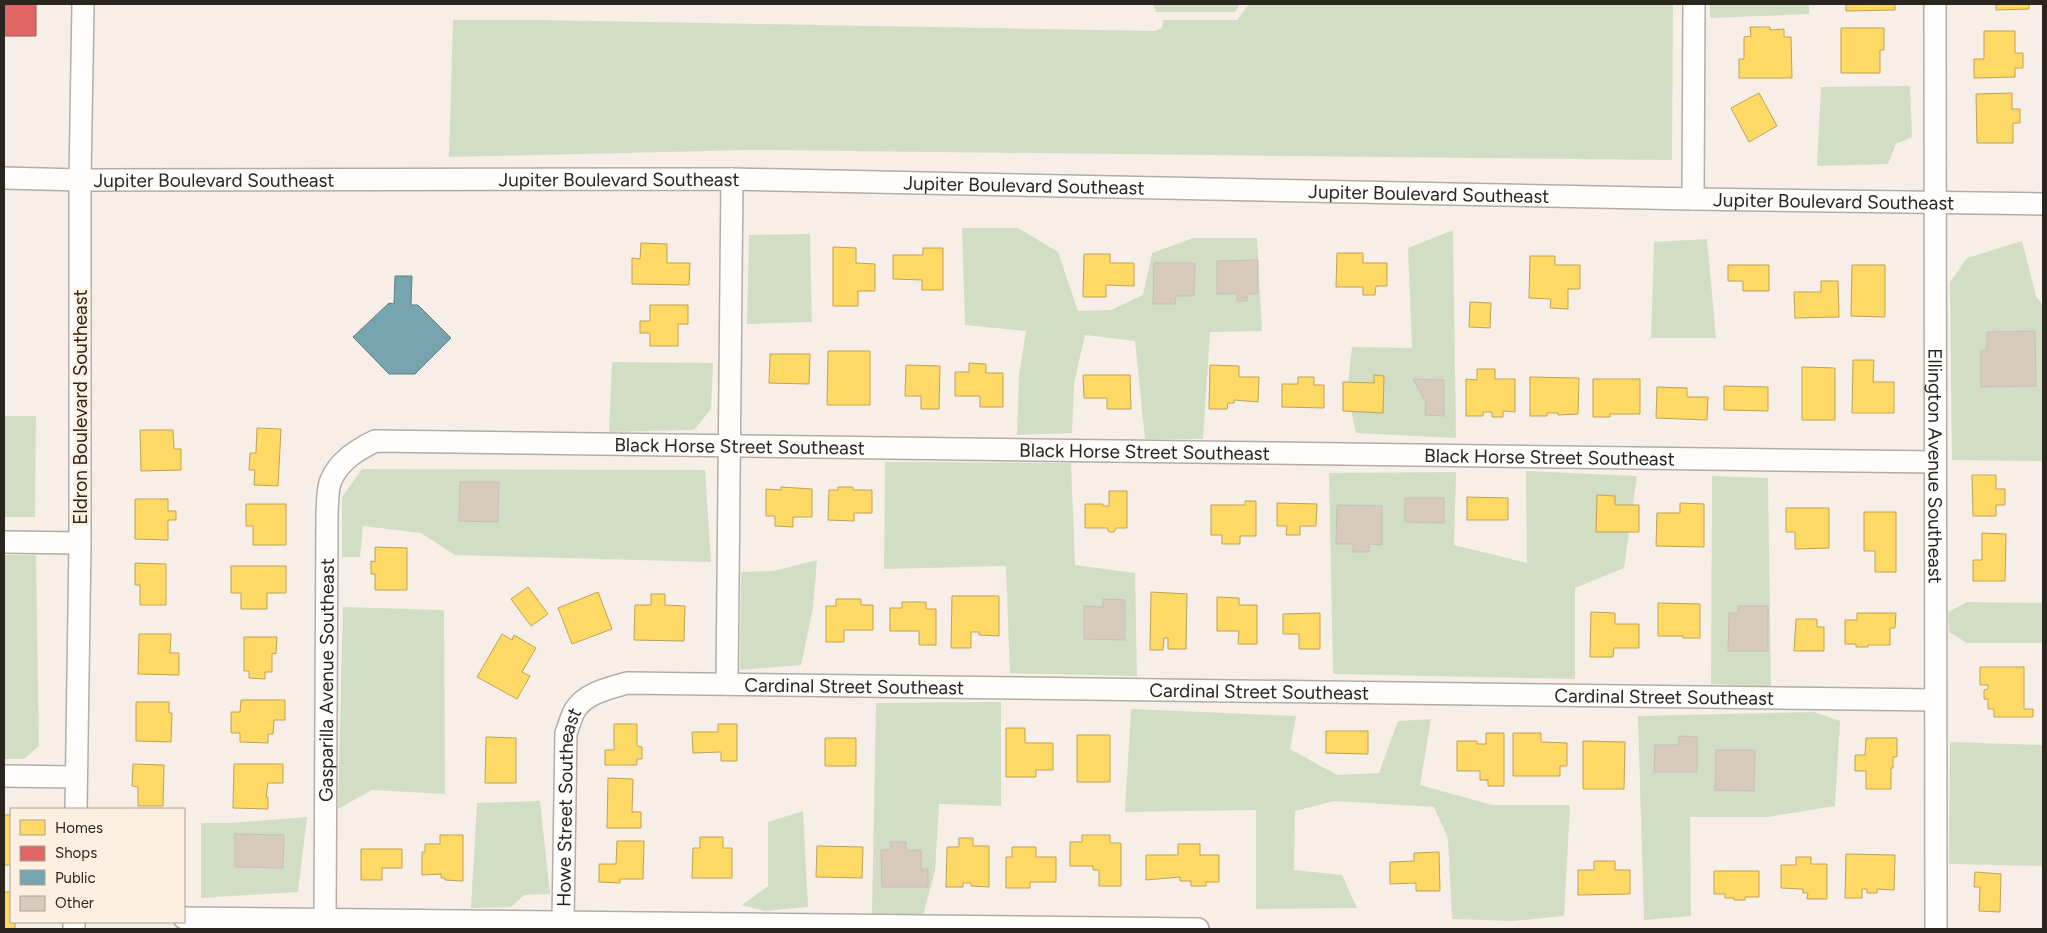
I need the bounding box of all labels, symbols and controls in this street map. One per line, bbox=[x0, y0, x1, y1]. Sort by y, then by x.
street label: Jupiter Boulevard Southeast bbox=[498, 168, 740, 191]
street label: Jupiter Boulevard Southeast bbox=[93, 169, 335, 192]
street label: Jupiter Boulevard Southeast bbox=[903, 172, 1145, 200]
street label: Jupiter Boulevard Southeast bbox=[1308, 180, 1550, 208]
street label: Jupiter Boulevard Southeast bbox=[1713, 188, 1954, 215]
street label: Eldron Boulevard Southeast bbox=[69, 289, 92, 525]
street label: Ellington Avenue Southeast bbox=[1923, 348, 1947, 584]
street label: Black Horse Street Southeast bbox=[614, 433, 865, 460]
street label: Black Horse Street Southeast bbox=[1019, 439, 1270, 465]
street label: Black Horse Street Southeast bbox=[1424, 444, 1675, 470]
street label: Gasparilla Avenue Southeast bbox=[315, 558, 339, 802]
street label: Cardinal Street Southeast bbox=[744, 674, 964, 699]
street label: Cardinal Street Southeast bbox=[1149, 679, 1369, 705]
street label: Cardinal Street Southeast bbox=[1554, 684, 1774, 710]
street label: Howe Street Southeast bbox=[552, 704, 586, 907]
legend bbox=[10, 808, 185, 923]
text: Homes bbox=[55, 819, 103, 837]
text: Shops bbox=[55, 844, 97, 862]
text: Public bbox=[55, 869, 96, 887]
text: Other bbox=[55, 894, 94, 912]

